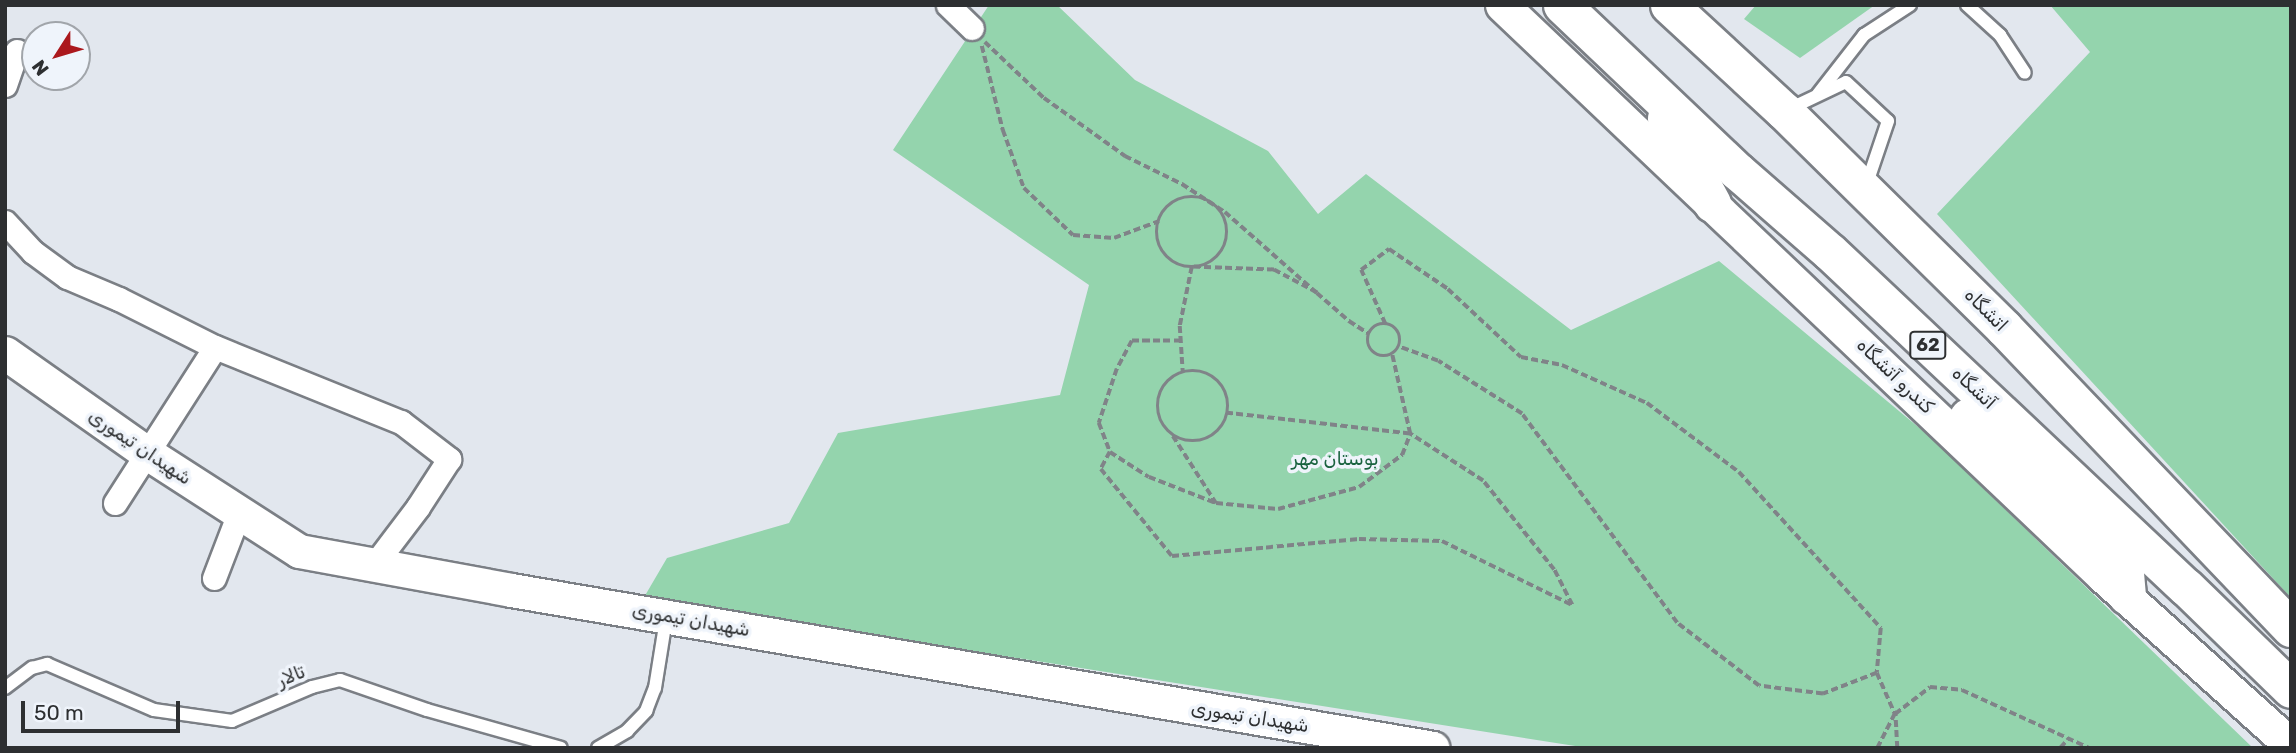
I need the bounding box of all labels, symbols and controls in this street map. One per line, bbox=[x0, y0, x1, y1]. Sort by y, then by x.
north arrow bbox=[21, 21, 91, 91]
text: N bbox=[27, 55, 54, 80]
street label: اتشگاه bbox=[1960, 284, 2012, 336]
road number: 62 bbox=[1909, 330, 1947, 360]
street label: کندرو آتشگاه bbox=[1852, 334, 1938, 418]
street label: آتشگاه bbox=[1947, 362, 2001, 414]
street label: شهیدان تیموری bbox=[84, 404, 196, 490]
park label: بوستان مهر bbox=[1292, 448, 1378, 470]
street label: شهیدان تیموری bbox=[630, 598, 752, 642]
street label: تالار bbox=[273, 660, 309, 692]
scale bar bbox=[24, 686, 184, 730]
street label: شهیدان تیموری bbox=[1189, 696, 1311, 738]
text: 50 m bbox=[34, 700, 84, 725]

